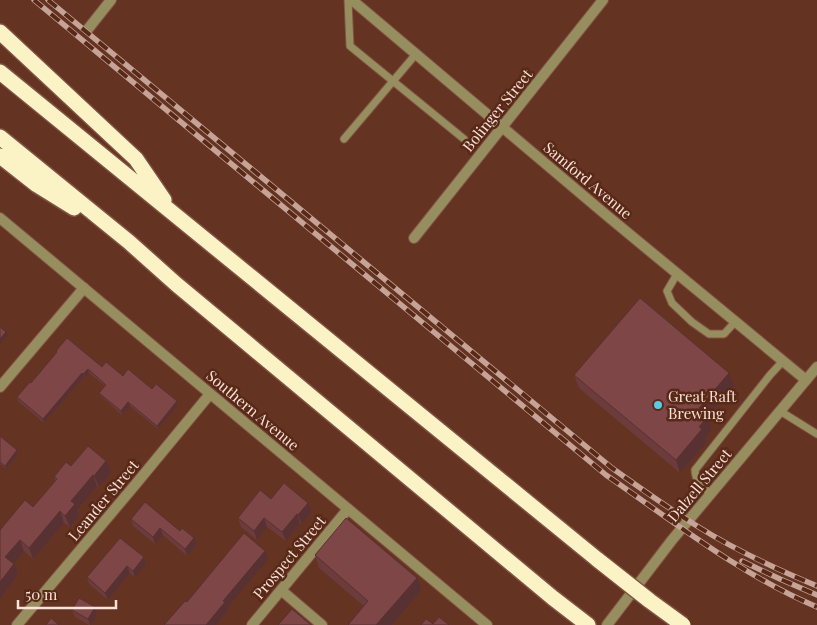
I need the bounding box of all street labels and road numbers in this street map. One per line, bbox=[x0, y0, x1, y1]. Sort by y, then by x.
street label: Bolinger Street bbox=[458, 64, 537, 155]
street label: Samford Avenue bbox=[540, 137, 636, 223]
street label: Southern Avenue bbox=[202, 365, 304, 455]
street label: Dalzell Street bbox=[662, 444, 736, 526]
street label: Leander Street bbox=[63, 455, 143, 545]
street label: Prospect Street bbox=[248, 511, 330, 603]

